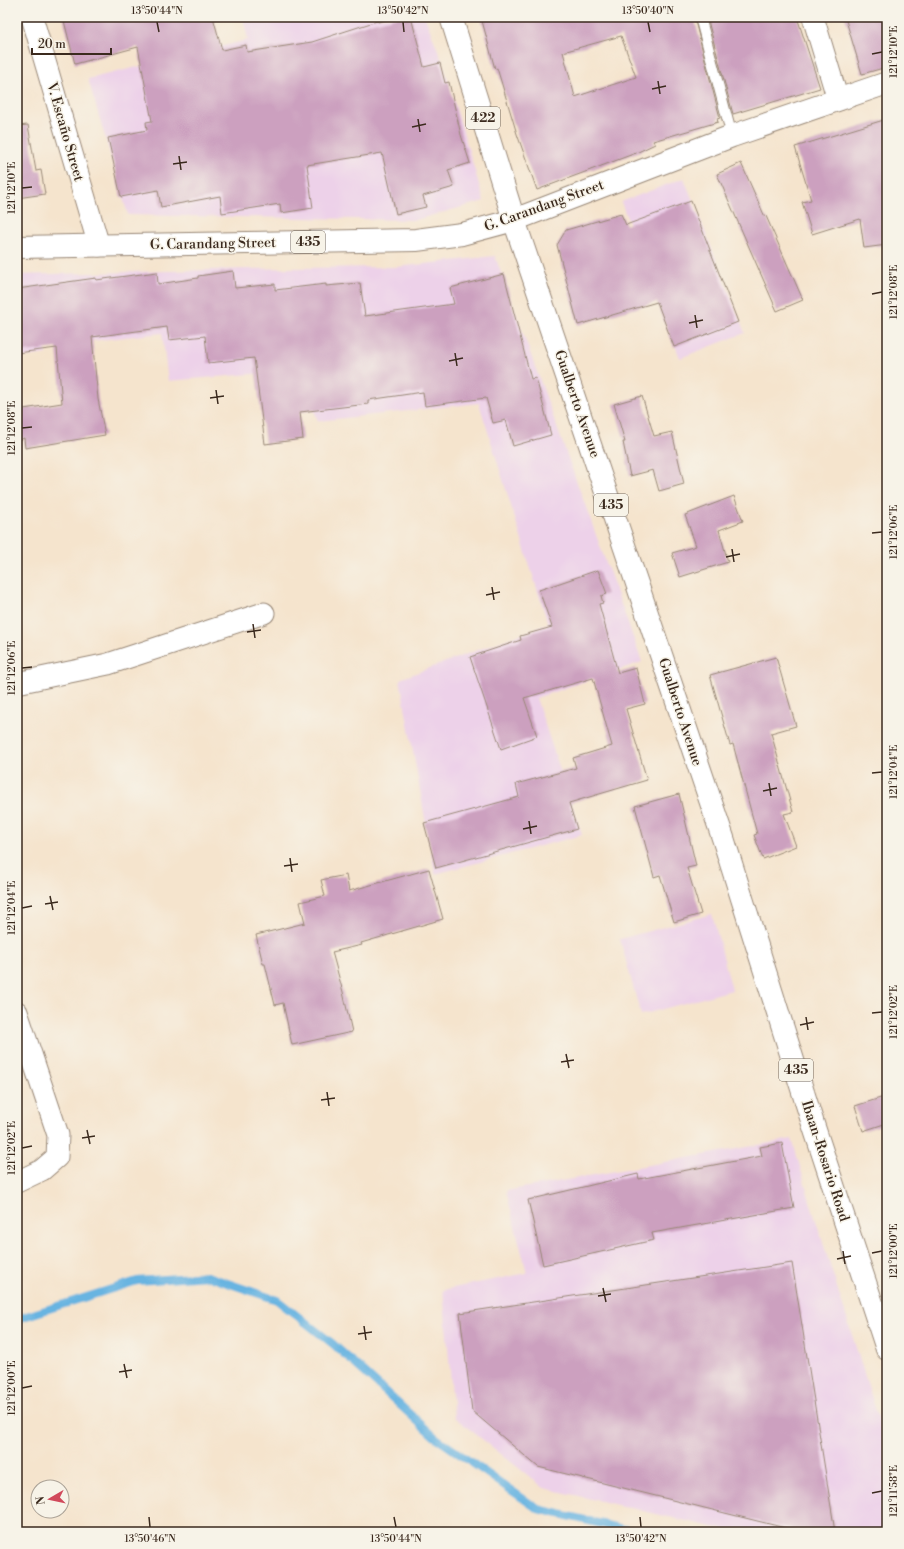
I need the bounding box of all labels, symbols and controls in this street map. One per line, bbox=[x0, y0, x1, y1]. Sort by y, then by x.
text: 13°50'44"N bbox=[131, 5, 183, 17]
text: 13°50'42"N bbox=[378, 5, 429, 17]
text: 13°50'40"N bbox=[622, 5, 674, 17]
text: 121°12'10"E bbox=[888, 26, 900, 78]
scale bar bbox=[32, 30, 111, 56]
text: 20 m bbox=[38, 37, 66, 52]
street label: V. Escaño Street bbox=[42, 80, 88, 183]
road number: 422 bbox=[466, 107, 500, 129]
text: 121°12'10"E bbox=[6, 162, 18, 214]
street label: G. Carandang Street bbox=[482, 176, 606, 236]
road number: 435 bbox=[291, 231, 325, 253]
street label: G. Carandang Street bbox=[150, 234, 276, 254]
text: 121°12'08"E bbox=[888, 265, 900, 319]
street label: Gualberto Avenue bbox=[550, 348, 604, 460]
text: 121°12'08"E bbox=[6, 401, 18, 455]
road number: 435 bbox=[594, 494, 628, 516]
text: 121°12'06"E bbox=[888, 505, 900, 559]
text: 121°12'06"E bbox=[6, 641, 18, 695]
street label: Gualberto Avenue bbox=[654, 656, 706, 768]
text: 121°12'04"E bbox=[888, 745, 900, 799]
text: 121°12'04"E bbox=[6, 881, 18, 935]
text: 121°12'02"E bbox=[888, 985, 900, 1039]
road number: 435 bbox=[779, 1059, 813, 1081]
street label: Ibaan-Rosario Road bbox=[797, 1098, 853, 1224]
text: 121°12'02"E bbox=[6, 1121, 18, 1175]
text: 121°12'00"E bbox=[888, 1223, 900, 1278]
text: 121°12'00"E bbox=[6, 1360, 18, 1415]
text: 121°11'58"E bbox=[888, 1465, 900, 1517]
north arrow bbox=[30, 1479, 70, 1519]
text: N bbox=[33, 1495, 49, 1506]
text: 13°50'46"N bbox=[124, 1533, 176, 1545]
text: 13°50'44"N bbox=[370, 1533, 422, 1545]
text: 13°50'42"N bbox=[616, 1533, 667, 1545]

